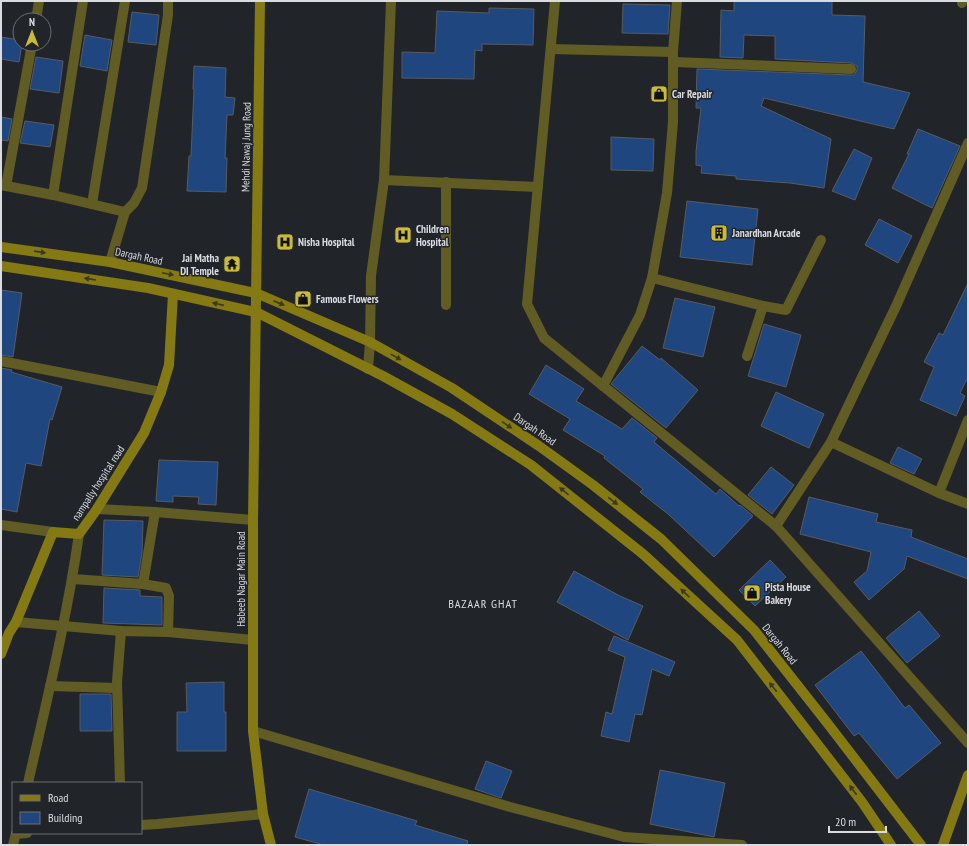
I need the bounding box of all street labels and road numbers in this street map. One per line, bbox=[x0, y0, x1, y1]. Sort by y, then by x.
street label: Mehdi Nawaj Jung Road bbox=[238, 102, 254, 192]
street label: Dargah Road bbox=[114, 244, 164, 268]
street label: Dargah Road bbox=[511, 410, 559, 448]
street label: nampally hospital road bbox=[69, 443, 128, 523]
street label: Habeeb Nagar Main Road bbox=[234, 531, 248, 627]
street label: Dargah Road bbox=[759, 621, 801, 667]

